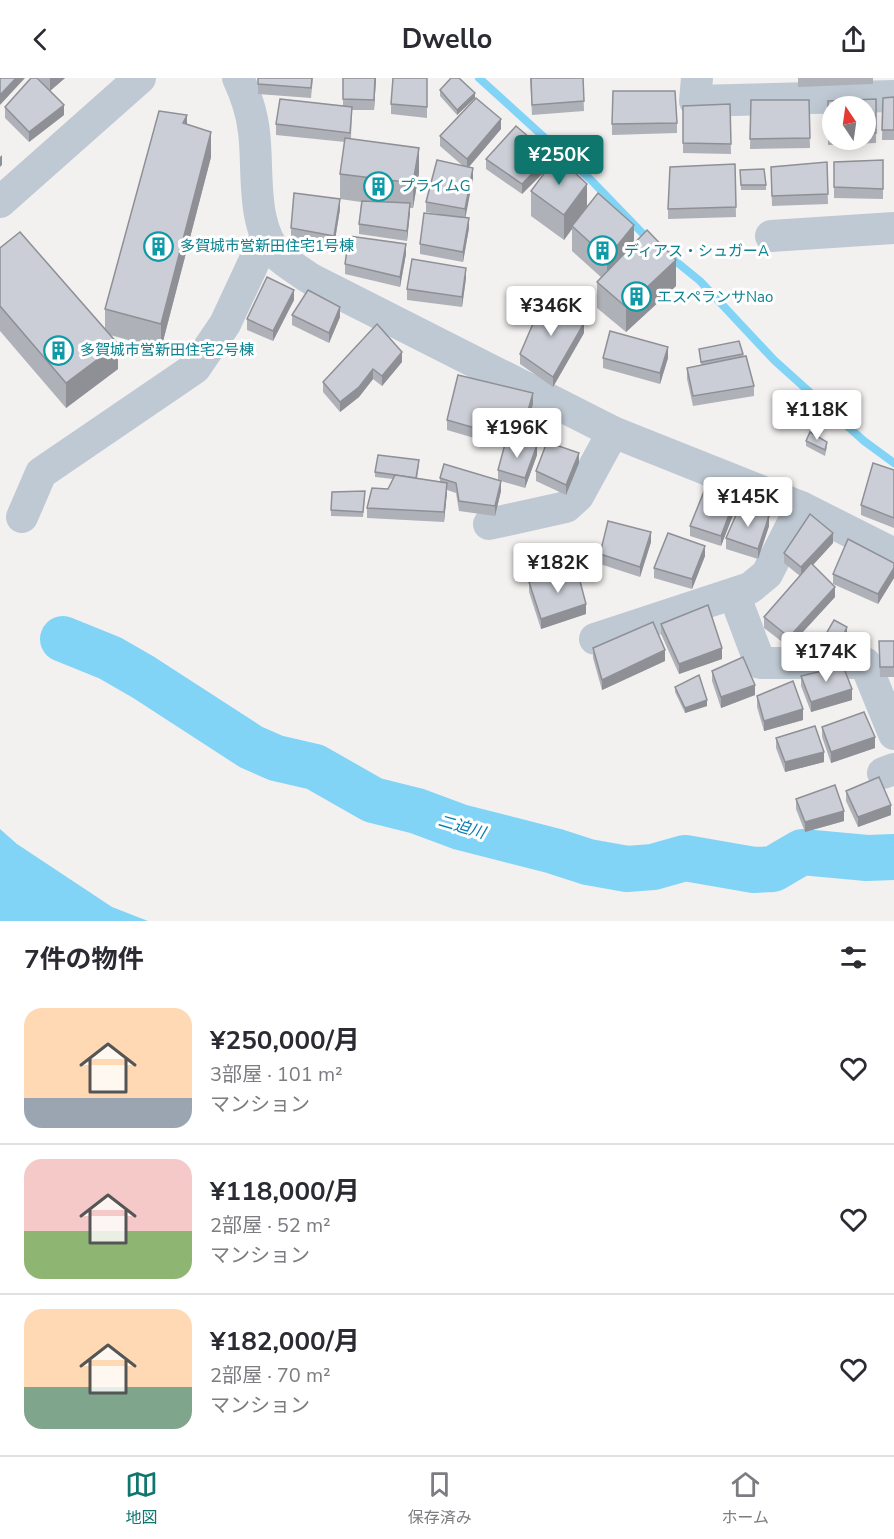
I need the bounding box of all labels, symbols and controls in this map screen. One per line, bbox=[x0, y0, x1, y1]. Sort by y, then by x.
text: Dwello bbox=[402, 21, 492, 58]
icon: back bbox=[24, 23, 57, 56]
icon: share bbox=[837, 23, 870, 56]
north arrow bbox=[822, 96, 876, 150]
map controls bbox=[822, 96, 876, 150]
pin: ¥250K bbox=[517, 135, 601, 186]
text: ¥250K bbox=[528, 141, 590, 168]
building icon: プライムG bbox=[363, 170, 395, 202]
place label: プライムG bbox=[400, 176, 471, 196]
building icon: 多賀城市営新田住宅1号棟 bbox=[143, 230, 175, 262]
building icon: ディアス・シュガーA bbox=[587, 235, 619, 267]
place label: 多賀城市営新田住宅1号棟 bbox=[180, 236, 354, 256]
place label: ディアス・シュガーA bbox=[624, 241, 769, 261]
building icon: エスペランサNao bbox=[620, 281, 652, 313]
pin: ¥346K bbox=[509, 286, 593, 337]
place label: エスペランサNao bbox=[657, 287, 773, 307]
text: ¥346K bbox=[520, 292, 582, 319]
building icon: 多賀城市営新田住宅2号棟 bbox=[43, 334, 75, 366]
place label: 多賀城市営新田住宅2号棟 bbox=[80, 340, 254, 360]
pin: ¥118K bbox=[775, 390, 859, 441]
text: ¥118K bbox=[786, 396, 848, 423]
pin: ¥196K bbox=[475, 408, 559, 459]
text: ¥196K bbox=[486, 414, 548, 441]
pin: ¥145K bbox=[706, 477, 790, 528]
text: ¥145K bbox=[717, 483, 779, 510]
pin: ¥182K bbox=[516, 543, 600, 594]
text: ¥182K bbox=[527, 549, 589, 576]
pin: ¥174K bbox=[784, 632, 868, 683]
text: ¥174K bbox=[795, 638, 857, 665]
water label: 二迫川 bbox=[436, 810, 490, 845]
icon: filters bbox=[837, 941, 870, 974]
text: 7件の物件 bbox=[24, 942, 144, 977]
text: ¥250,000/月 bbox=[210, 1023, 360, 1058]
icon: home bbox=[72, 1032, 144, 1104]
icon: heart bbox=[837, 1052, 870, 1085]
text: 3部屋 · 101 m² bbox=[210, 1061, 343, 1088]
text: マンション bbox=[210, 1091, 310, 1118]
text: ¥118,000/月 bbox=[210, 1174, 360, 1209]
icon: home bbox=[72, 1183, 144, 1255]
icon: heart bbox=[837, 1203, 870, 1236]
text: 2部屋 · 52 m² bbox=[210, 1212, 331, 1239]
text: マンション bbox=[210, 1242, 310, 1269]
text: ¥182,000/月 bbox=[210, 1324, 360, 1359]
icon: home bbox=[72, 1333, 144, 1405]
icon: heart bbox=[837, 1353, 870, 1386]
text: 2部屋 · 70 m² bbox=[210, 1362, 331, 1389]
text: マンション bbox=[210, 1392, 310, 1419]
tab: 地図 bbox=[125, 1468, 158, 1529]
tab: 保存済み bbox=[408, 1468, 472, 1529]
tab: ホーム bbox=[722, 1468, 769, 1529]

